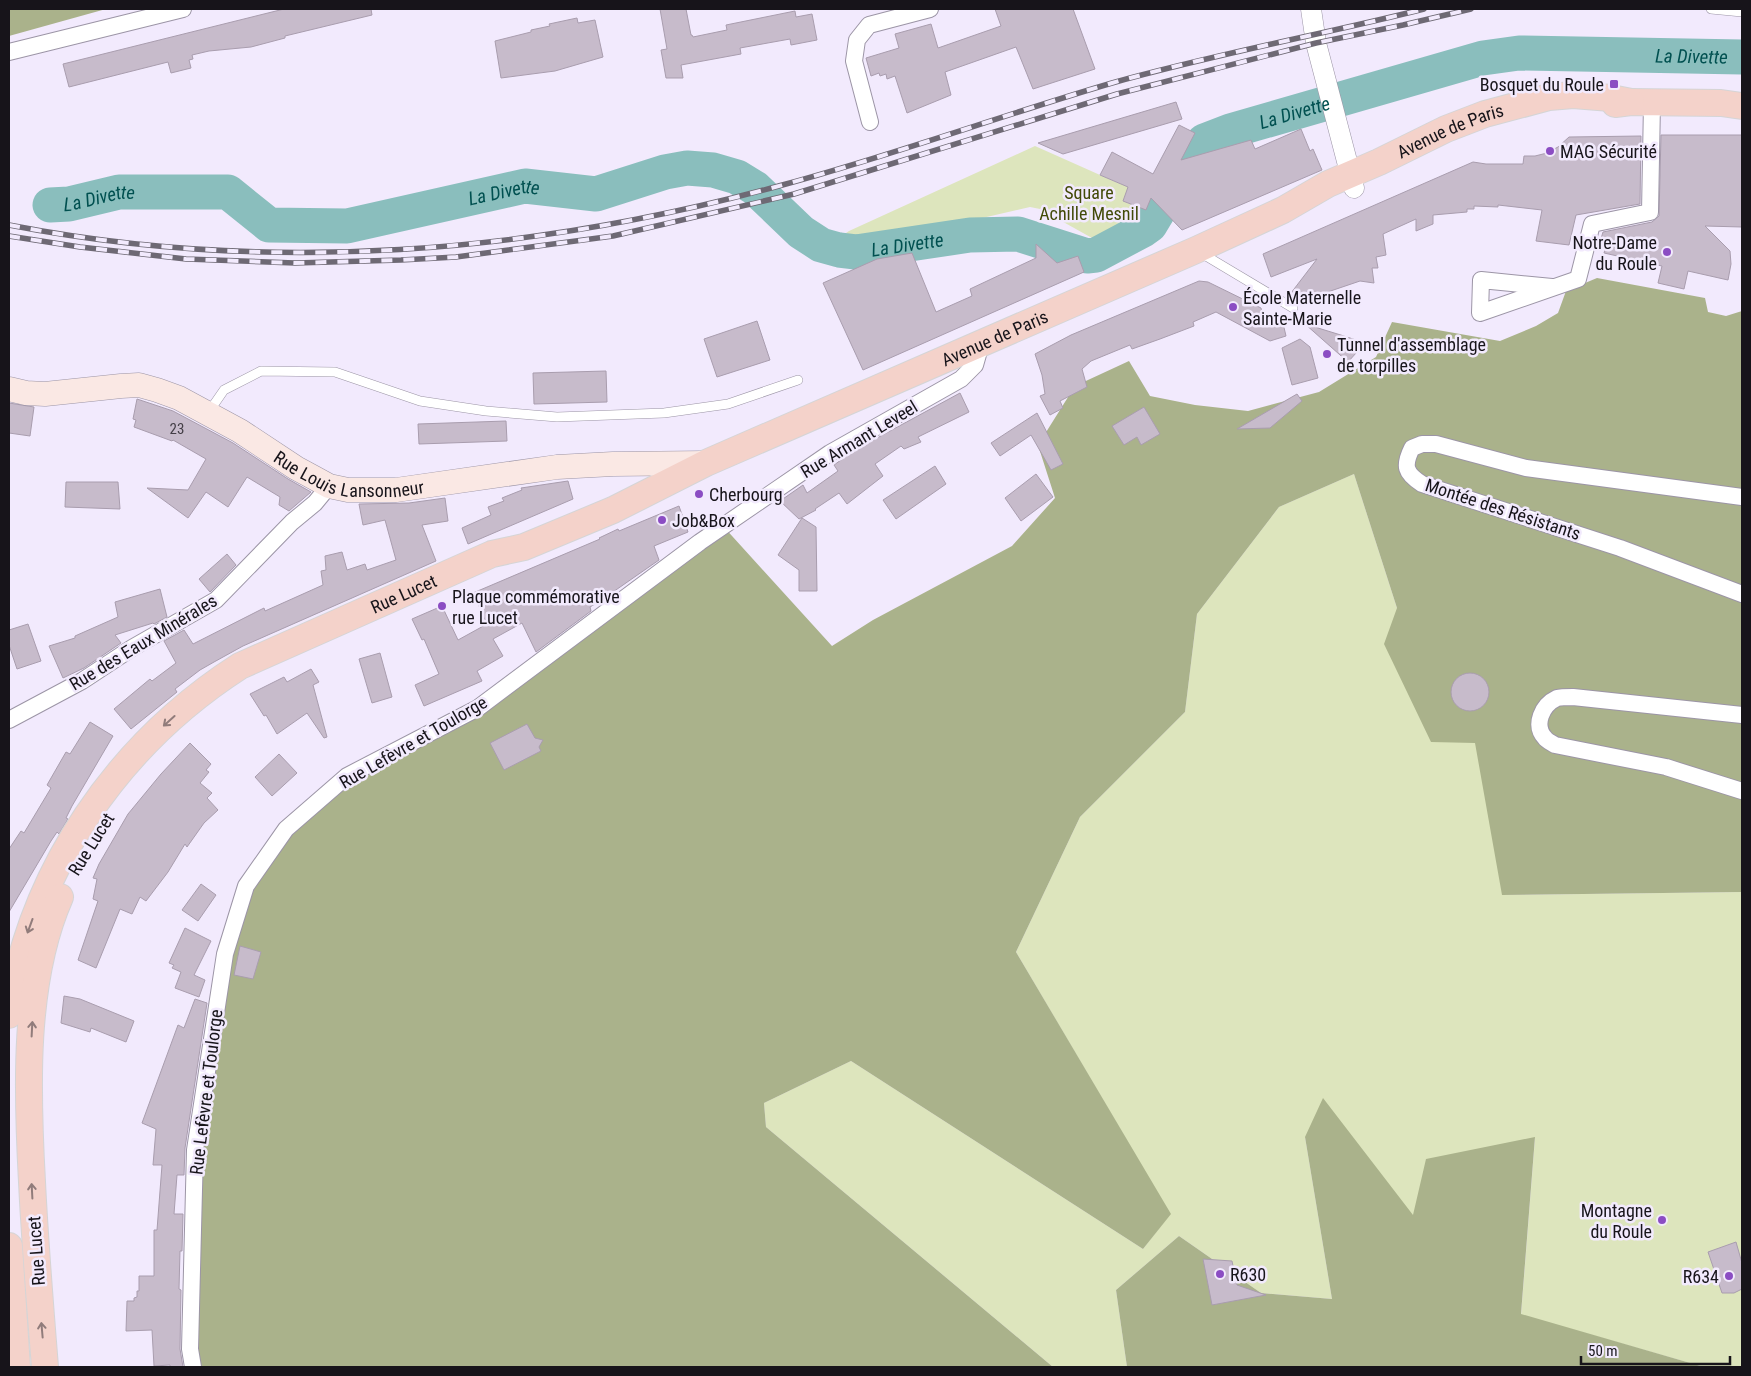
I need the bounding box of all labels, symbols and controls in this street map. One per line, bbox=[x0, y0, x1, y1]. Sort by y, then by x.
water label: La Divette bbox=[1655, 44, 1728, 68]
place label: Bosquet du Roule bbox=[1480, 74, 1604, 95]
marker: Bosquet du Roule bbox=[1608, 78, 1620, 90]
water label: La Divette bbox=[1256, 91, 1333, 134]
street label: Avenue de Paris bbox=[1393, 99, 1506, 162]
place label: MAG Sécurité bbox=[1560, 141, 1657, 162]
marker: MAG Sécurité bbox=[1544, 145, 1556, 157]
water label: La Divette bbox=[466, 175, 541, 210]
water label: La Divette bbox=[63, 180, 135, 216]
park label: Square Achille Mesnil bbox=[1039, 182, 1139, 224]
water label: La Divette bbox=[870, 228, 945, 261]
place label: Notre-Dame du Roule bbox=[1572, 232, 1657, 274]
marker: Notre-Dame du Roule bbox=[1661, 246, 1673, 258]
place label: École Maternelle Sainte-Marie bbox=[1243, 287, 1361, 329]
marker: École Maternelle Sainte-Marie bbox=[1227, 301, 1239, 313]
street label: Avenue de Paris bbox=[938, 305, 1051, 370]
place label: Tunnel d'assemblage de torpilles bbox=[1337, 334, 1486, 376]
marker: Tunnel d'assemblage de torpilles bbox=[1321, 348, 1333, 360]
street label: Rue Armant Leveel bbox=[797, 396, 921, 482]
house number: 23 bbox=[170, 420, 184, 438]
street label: Rue Louis Lansonneur bbox=[270, 446, 426, 501]
street label: Montée des Résistants bbox=[1423, 474, 1583, 544]
place label: Cherbourg bbox=[709, 484, 783, 505]
marker: Cherbourg bbox=[693, 488, 705, 500]
place label: Job&Box bbox=[672, 510, 735, 531]
marker: Job&Box bbox=[656, 514, 668, 526]
street label: Rue Lucet bbox=[367, 570, 439, 617]
place label: Plaque commémorative rue Lucet bbox=[452, 586, 620, 628]
street label: Rue des Eaux Minérales bbox=[65, 590, 221, 694]
marker: Plaque commémorative rue Lucet bbox=[436, 600, 448, 612]
street label: Rue Lefèvre et Toulorge bbox=[336, 691, 490, 793]
one-way arrow bbox=[163, 715, 176, 727]
street label: Rue Lucet bbox=[64, 809, 118, 879]
one-way arrow bbox=[25, 918, 34, 933]
street label: Rue Lefèvre et Toulorge bbox=[185, 1008, 227, 1176]
one-way arrow bbox=[27, 1021, 36, 1037]
one-way arrow bbox=[28, 1184, 37, 1200]
place label: Montagne du Roule bbox=[1581, 1200, 1652, 1242]
marker: Montagne du Roule bbox=[1656, 1214, 1668, 1226]
street label: Rue Lucet bbox=[23, 1215, 49, 1287]
place label: R630 bbox=[1230, 1264, 1266, 1285]
place label: R634 bbox=[1683, 1266, 1719, 1287]
marker: R630 bbox=[1214, 1268, 1226, 1280]
marker: R634 bbox=[1723, 1270, 1735, 1282]
one-way arrow bbox=[37, 1322, 47, 1338]
scale bar bbox=[1581, 1334, 1730, 1366]
text: 50 m bbox=[1588, 1342, 1618, 1360]

